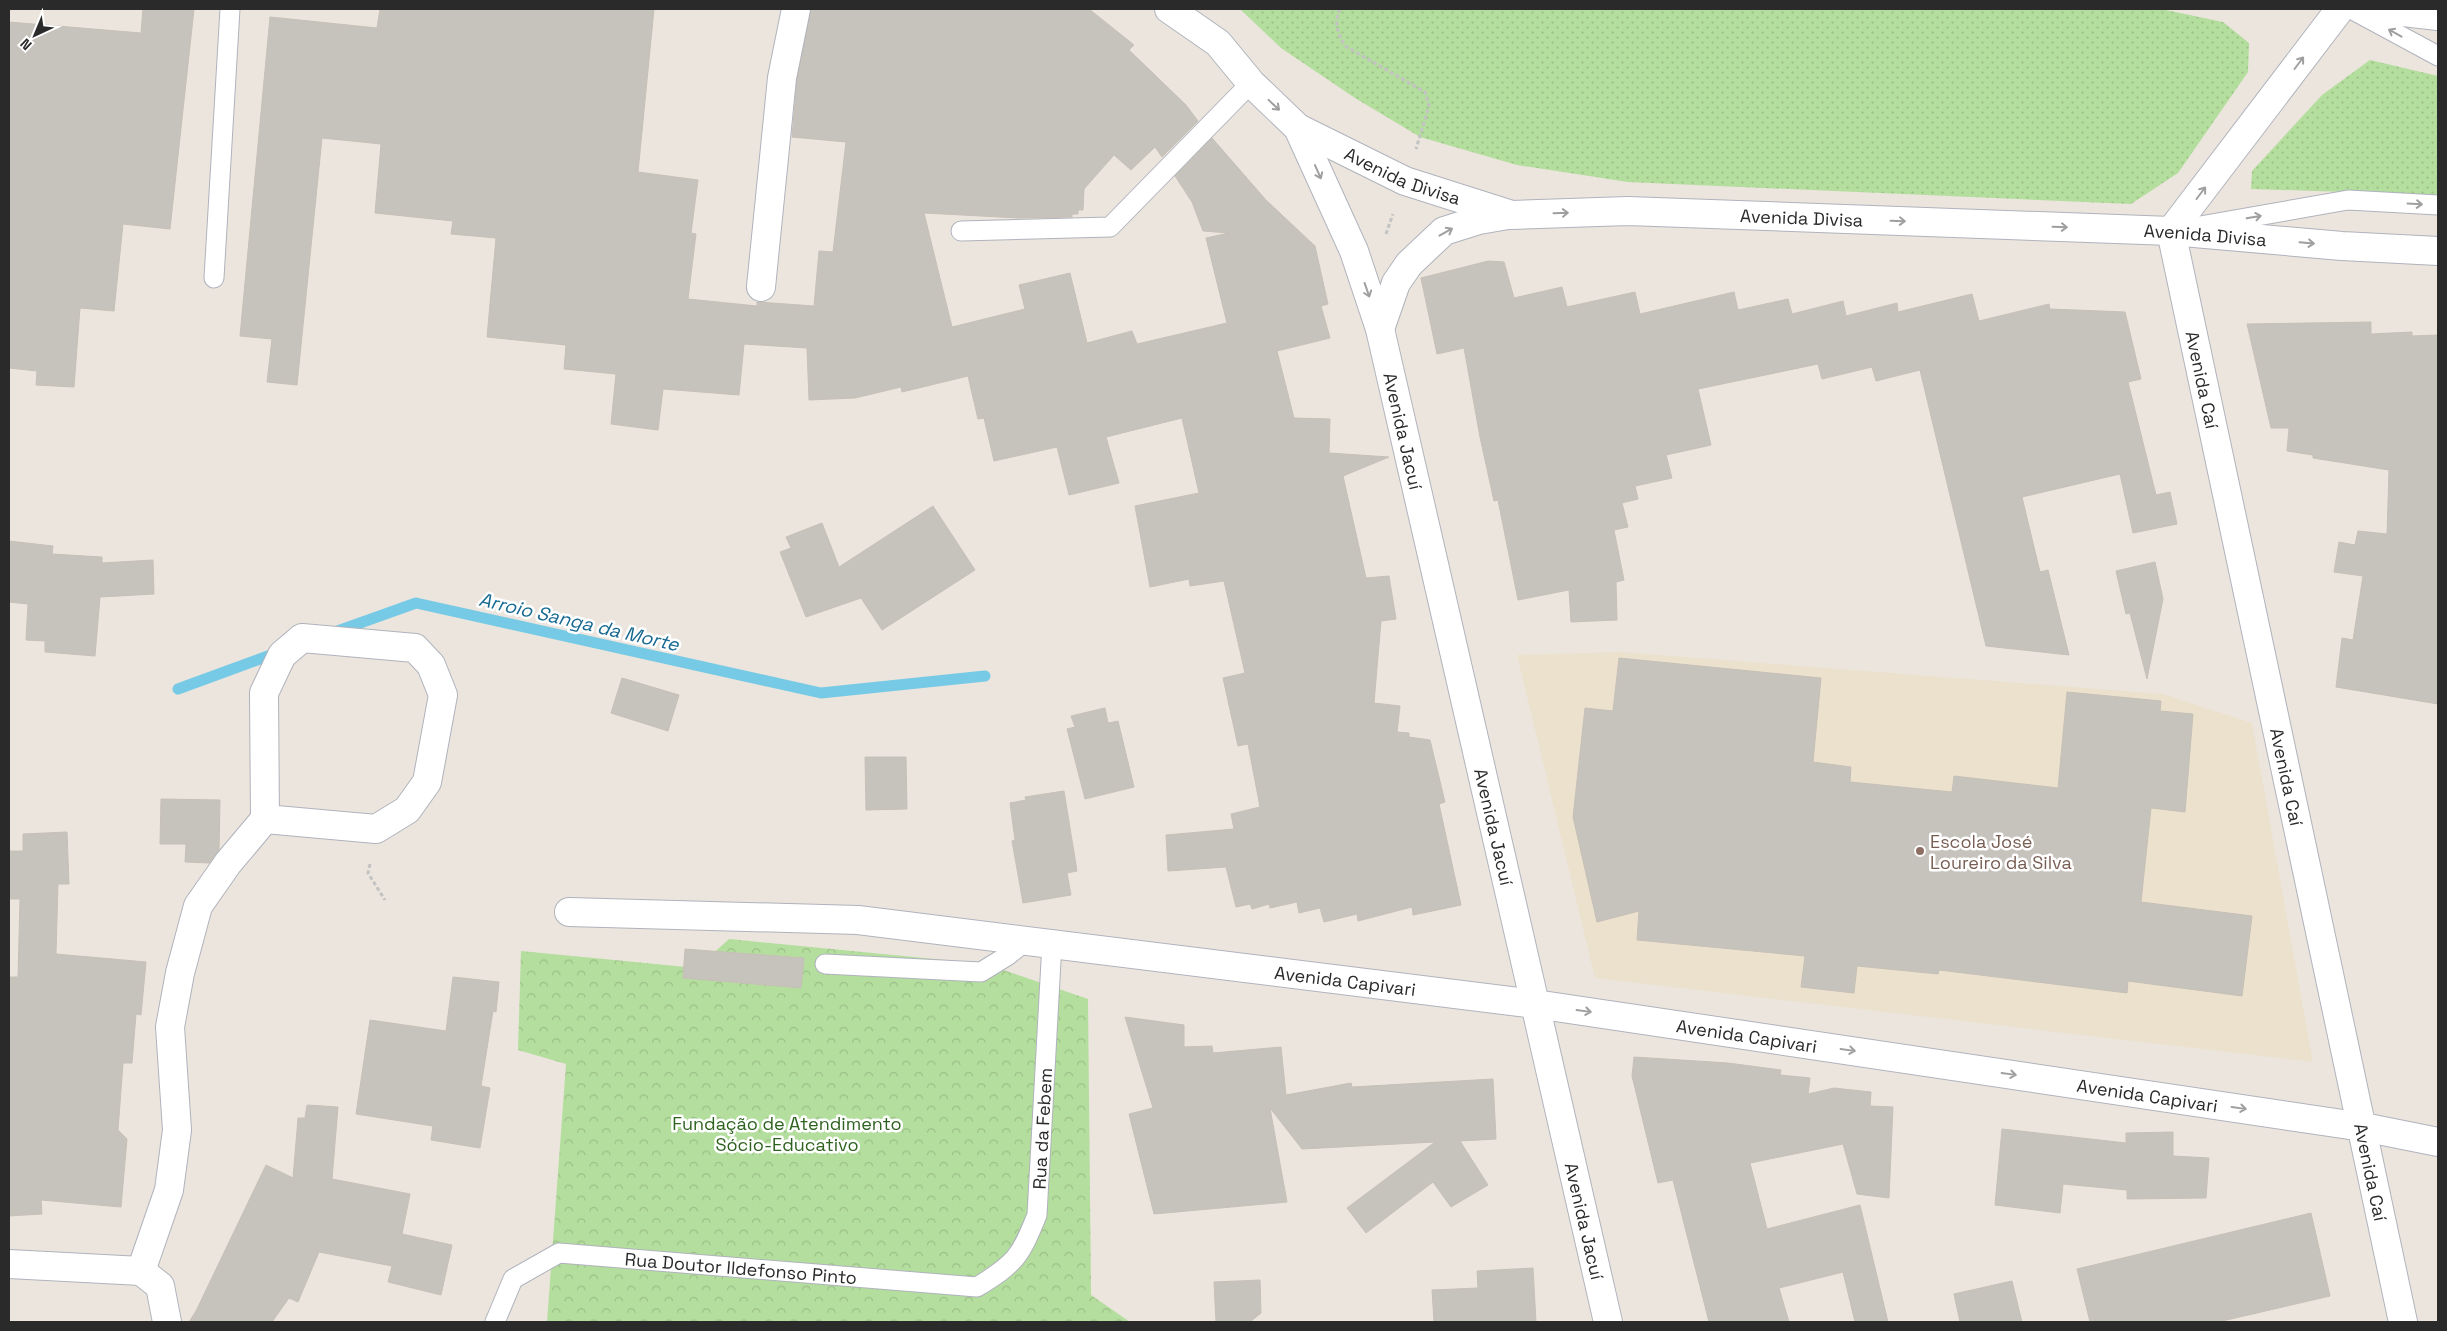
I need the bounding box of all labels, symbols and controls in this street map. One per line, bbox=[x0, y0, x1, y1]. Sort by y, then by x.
north arrow bbox=[10, 10, 60, 60]
one-way arrow bbox=[2388, 28, 2403, 38]
text: N bbox=[16, 35, 36, 54]
one-way arrow bbox=[2294, 56, 2304, 70]
one-way arrow bbox=[1267, 99, 1280, 111]
street label: Avenida Divisa bbox=[1341, 142, 1463, 209]
one-way arrow bbox=[1314, 164, 1323, 179]
one-way arrow bbox=[2196, 186, 2206, 200]
one-way arrow bbox=[2407, 199, 2423, 208]
street label: Avenida Divisa bbox=[1740, 204, 1864, 231]
one-way arrow bbox=[1552, 208, 1568, 218]
one-way arrow bbox=[2246, 211, 2262, 221]
one-way arrow bbox=[1890, 217, 1906, 226]
street label: Avenida Divisa bbox=[2143, 219, 2268, 251]
one-way arrow bbox=[2052, 223, 2068, 232]
one-way arrow bbox=[1439, 227, 1454, 237]
one-way arrow bbox=[2299, 239, 2315, 248]
one-way arrow bbox=[1363, 282, 1372, 297]
street label: Avenida Caí bbox=[2181, 329, 2224, 431]
street label: Avenida Jacuí bbox=[1379, 370, 1428, 492]
water label: Arroio Sanga da Morte bbox=[477, 587, 682, 657]
street label: Avenida Caí bbox=[2265, 726, 2309, 828]
street label: Avenida Jacuí bbox=[1470, 766, 1519, 888]
place label: Escola José Loureiro da Silva bbox=[1930, 830, 2072, 874]
marker: Escola José Loureiro da Silva bbox=[1914, 845, 1926, 857]
street label: Avenida Capivari bbox=[1273, 960, 1417, 1001]
one-way arrow bbox=[1575, 1006, 1591, 1016]
street label: Avenida Capivari bbox=[1675, 1014, 1819, 1057]
one-way arrow bbox=[1840, 1045, 1856, 1055]
street label: Rua da Febem bbox=[1027, 1067, 1057, 1190]
one-way arrow bbox=[2001, 1069, 2017, 1079]
street label: Avenida Capivari bbox=[2075, 1073, 2219, 1117]
one-way arrow bbox=[2231, 1104, 2247, 1114]
park label: Fundação de Atendimento Sócio-Educativo bbox=[672, 1112, 902, 1156]
street label: Avenida Caí bbox=[2350, 1121, 2393, 1224]
street label: Avenida Jacuí bbox=[1560, 1160, 1610, 1283]
street label: Rua Doutor Ildefonso Pinto bbox=[624, 1247, 858, 1289]

